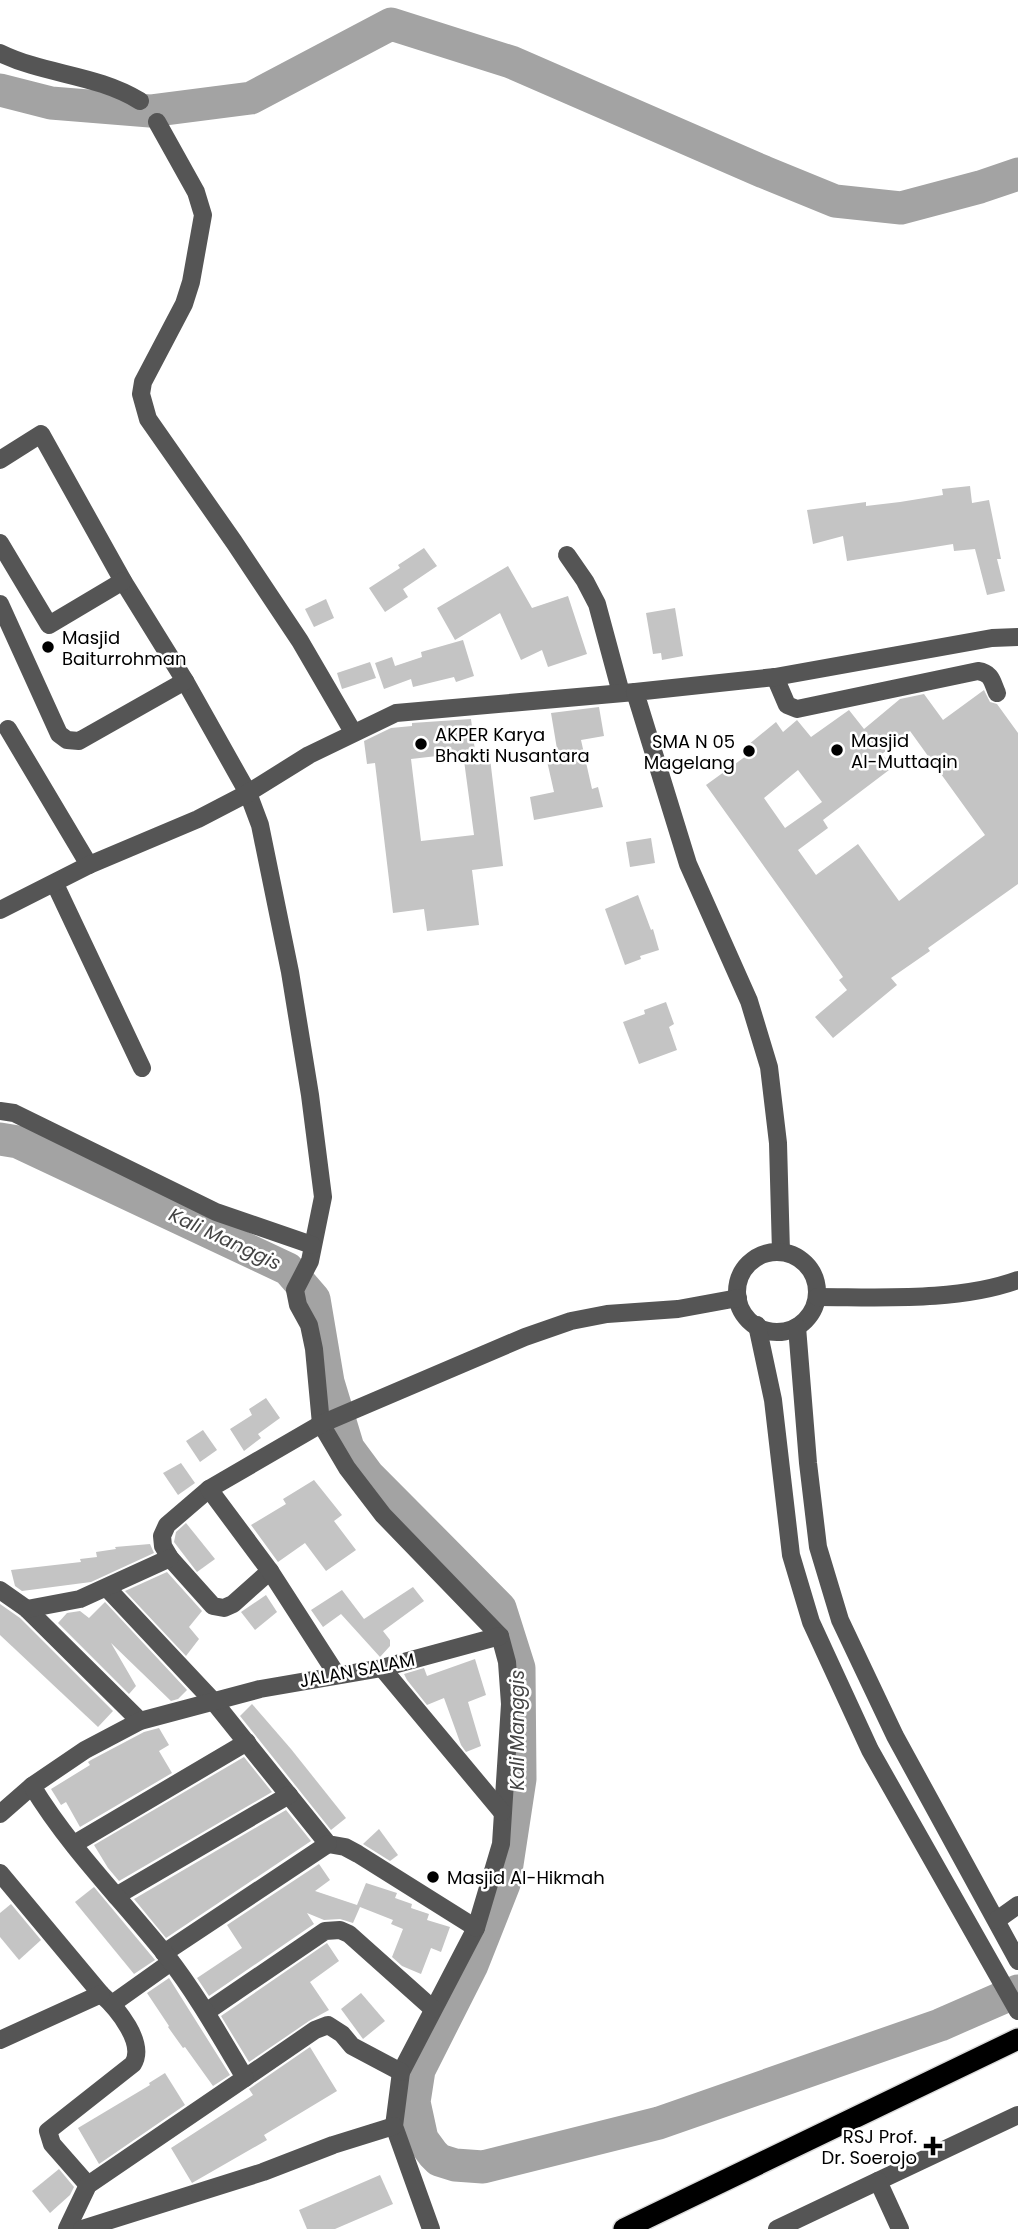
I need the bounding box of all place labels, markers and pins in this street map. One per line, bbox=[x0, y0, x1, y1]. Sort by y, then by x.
place label: Masjid Baiturrohman bbox=[62, 625, 186, 671]
marker: Masjid Baiturrohman bbox=[40, 639, 56, 655]
place label: AKPER Karya Bhakti Nusantara bbox=[435, 722, 590, 768]
place label: Masjid Al-Muttaqin bbox=[851, 728, 958, 774]
place label: SMA N 05 Magelang bbox=[644, 729, 735, 775]
marker: AKPER Karya Bhakti Nusantara bbox=[413, 736, 429, 752]
marker: Masjid Al-Muttaqin bbox=[829, 742, 845, 758]
marker: SMA N 05 Magelang bbox=[741, 743, 757, 759]
place label: Masjid Al-Hikmah bbox=[447, 1865, 605, 1890]
marker: Masjid Al-Hikmah bbox=[425, 1869, 441, 1885]
place label: RSJ Prof. Dr. Soerojo bbox=[822, 2124, 917, 2170]
marker: RSJ Prof. Dr. Soerojo bbox=[923, 2136, 943, 2156]

